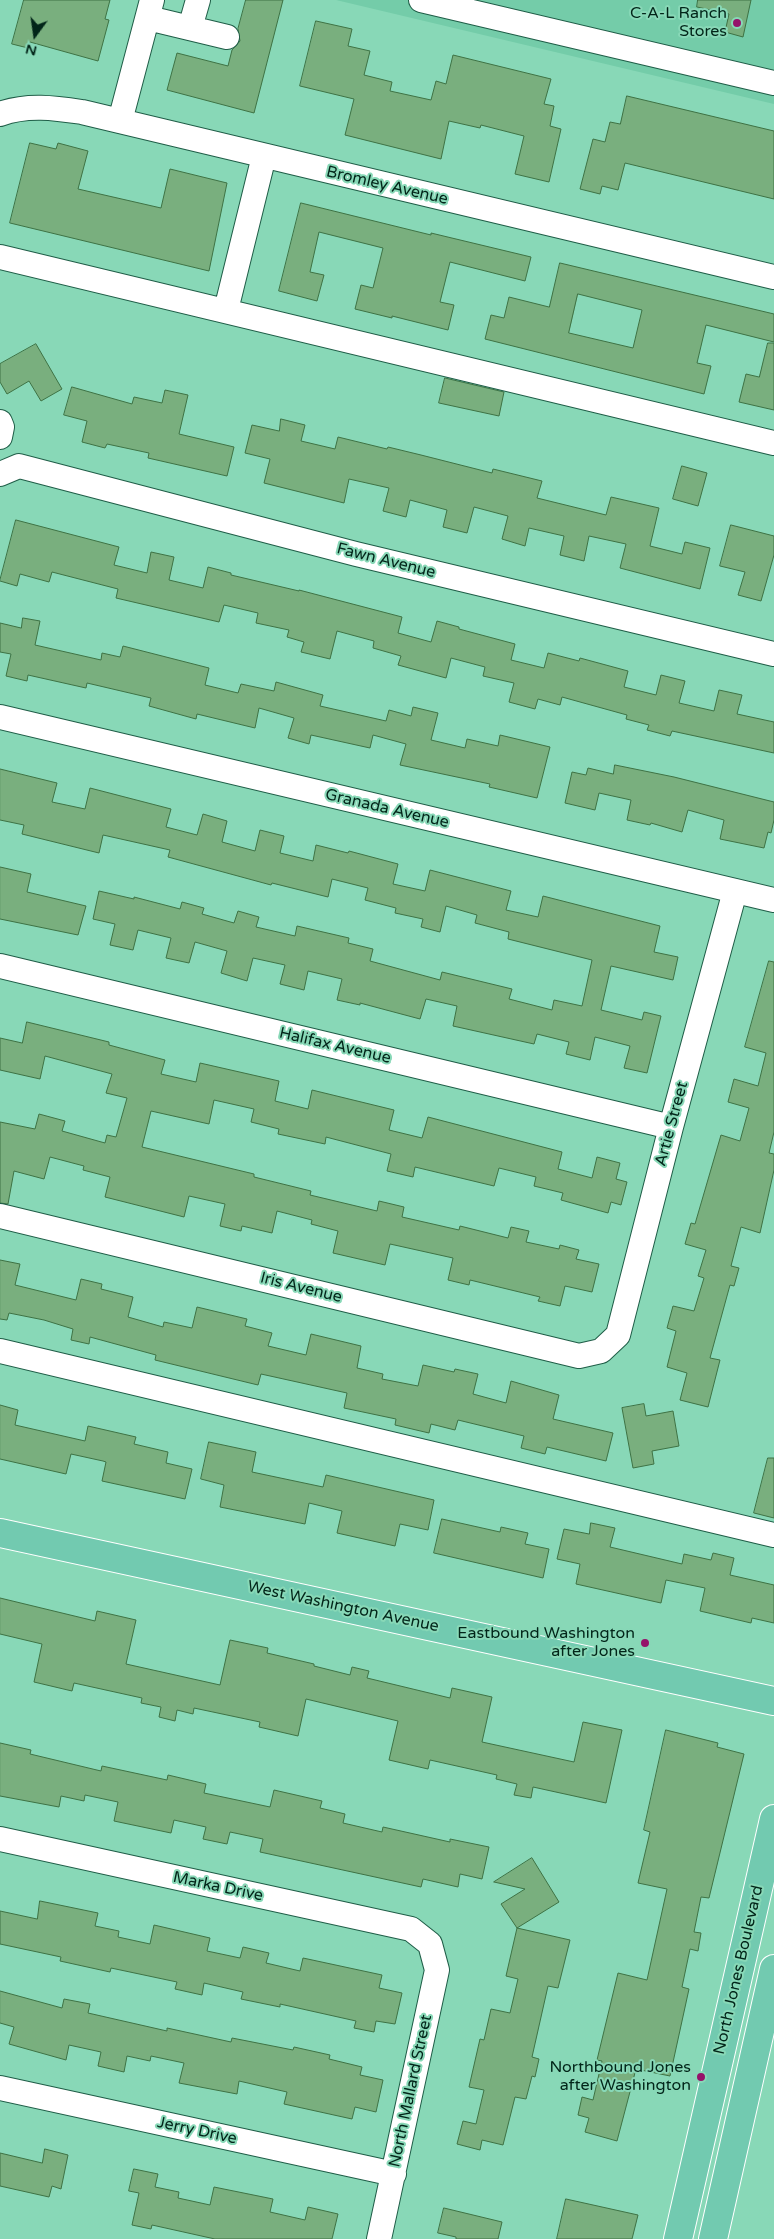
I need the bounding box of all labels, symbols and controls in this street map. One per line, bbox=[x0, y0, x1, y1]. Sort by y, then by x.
place label: C-A-L Ranch Stores bbox=[630, 4, 727, 42]
north arrow bbox=[10, 10, 60, 60]
marker: C-A-L Ranch Stores bbox=[731, 17, 743, 29]
text: N bbox=[24, 40, 39, 60]
street label: Bromley Avenue bbox=[324, 163, 450, 209]
street label: Fawn Avenue bbox=[335, 539, 437, 583]
street label: Granada Avenue bbox=[323, 785, 451, 833]
street label: Halifax Avenue bbox=[277, 1024, 393, 1068]
street label: Artie Street bbox=[651, 1079, 693, 1169]
street label: Iris Avenue bbox=[258, 1269, 344, 1307]
street label: West Washington Avenue bbox=[246, 1577, 440, 1637]
place label: Eastbound Washington after Jones bbox=[457, 1624, 635, 1662]
marker: Eastbound Washington after Jones bbox=[639, 1637, 651, 1649]
street label: Marka Drive bbox=[171, 1868, 265, 1906]
street label: North Jones Boulevard bbox=[710, 1883, 768, 2057]
street label: North Mallard Street bbox=[385, 2013, 437, 2169]
place label: Northbound Jones after Washington bbox=[549, 2058, 691, 2096]
marker: Northbound Jones after Washington bbox=[695, 2071, 707, 2083]
street label: Jerry Drive bbox=[155, 2113, 239, 2149]

